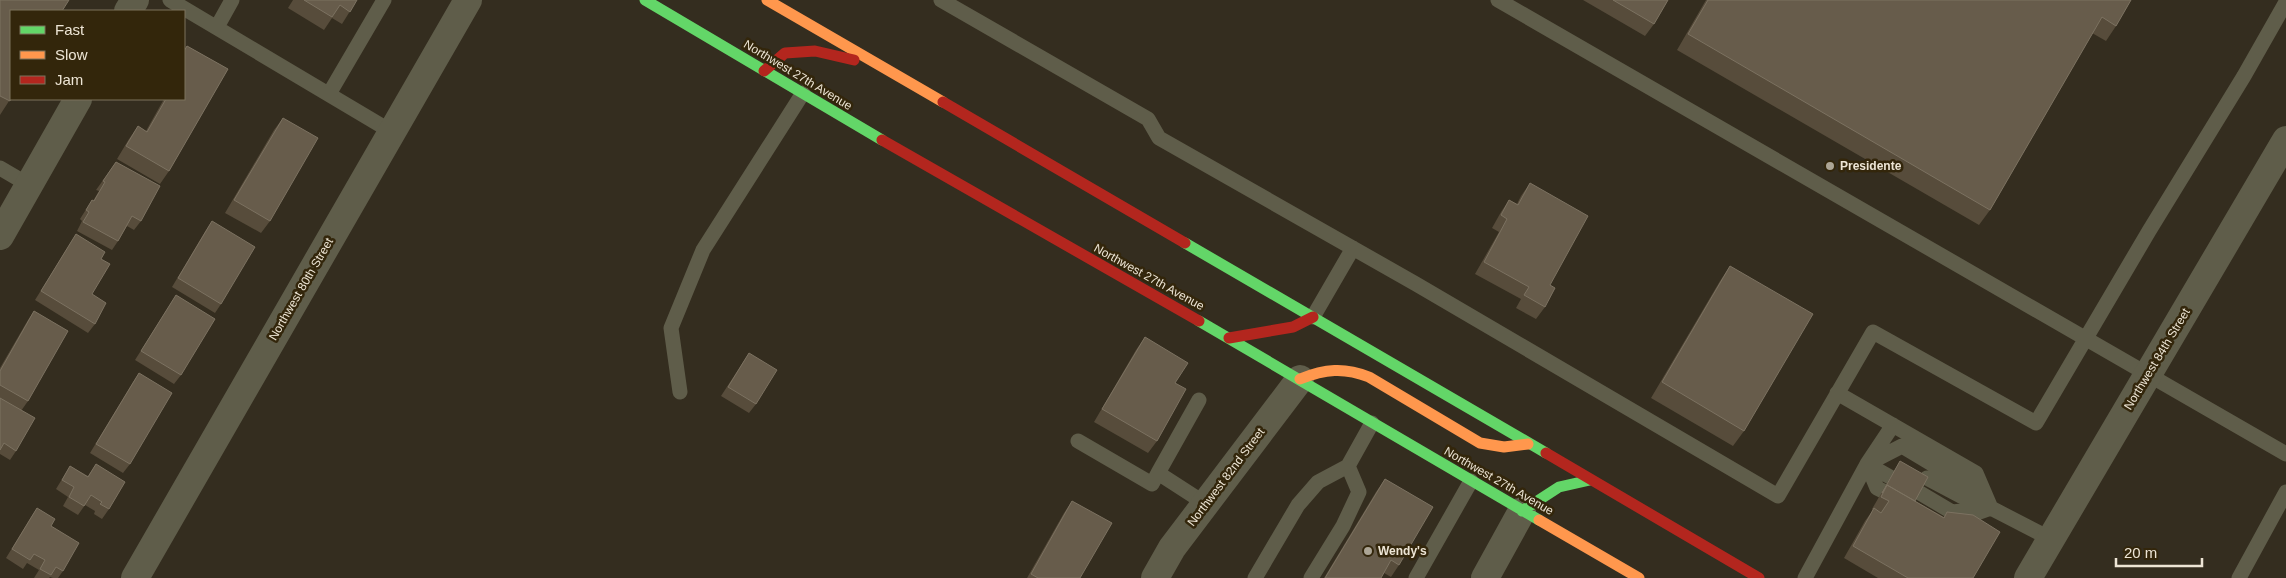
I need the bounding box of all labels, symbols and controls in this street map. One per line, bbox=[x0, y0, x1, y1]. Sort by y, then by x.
legend bbox=[10, 10, 185, 100]
text: Fast bbox=[55, 21, 85, 38]
street label: Northwest 27th Avenue bbox=[741, 37, 855, 113]
text: Slow bbox=[55, 46, 88, 63]
text: Jam bbox=[55, 71, 83, 88]
place label: Presidente bbox=[1840, 159, 1902, 173]
marker: Presidente bbox=[1824, 160, 1836, 172]
street label: Northwest 80th Street bbox=[266, 235, 336, 343]
street label: Northwest 27th Avenue bbox=[1091, 241, 1207, 313]
street label: Northwest 84th Street bbox=[2121, 305, 2193, 412]
street label: Northwest 82nd Street bbox=[1184, 425, 1268, 529]
street label: Northwest 27th Avenue bbox=[1442, 444, 1556, 518]
scale bar bbox=[2116, 536, 2202, 568]
place label: Wendy's bbox=[1378, 544, 1427, 558]
text: 20 m bbox=[2124, 544, 2157, 561]
marker: Wendy's bbox=[1362, 545, 1374, 557]

